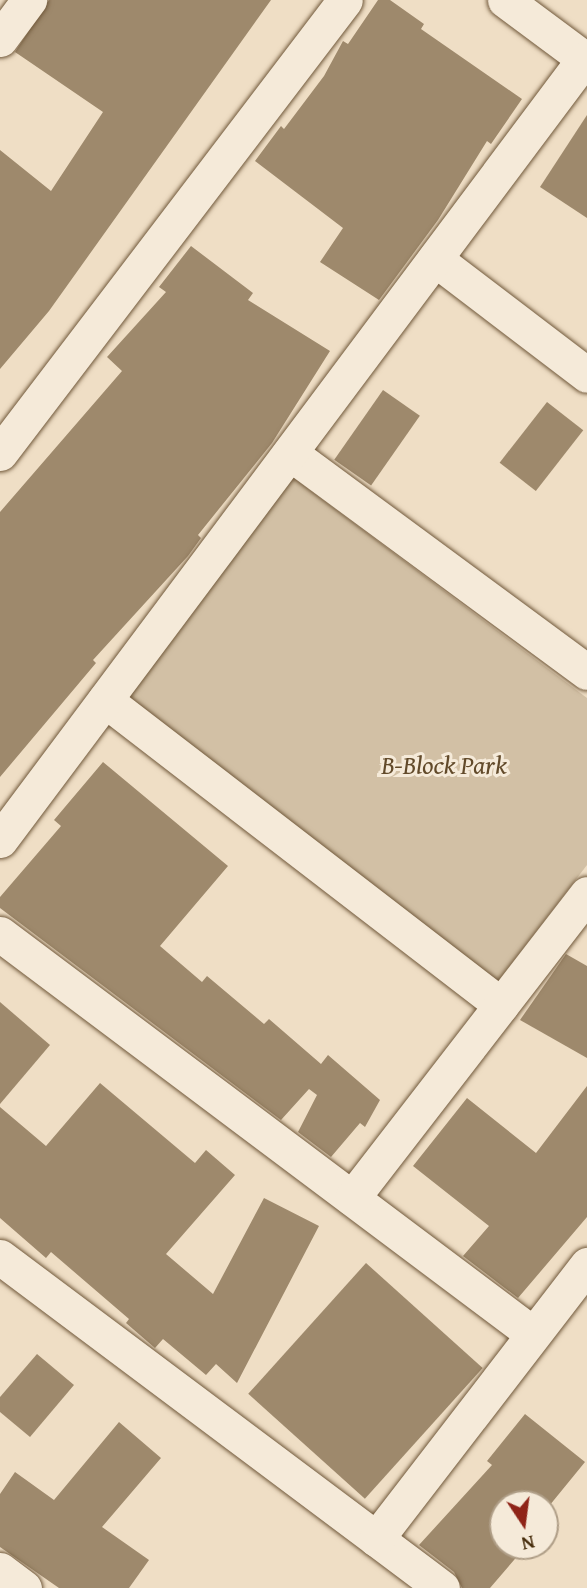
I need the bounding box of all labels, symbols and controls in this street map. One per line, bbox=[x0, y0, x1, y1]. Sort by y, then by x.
park label: B-Block Park bbox=[381, 749, 507, 781]
north arrow bbox=[489, 1490, 559, 1560]
text: N bbox=[519, 1528, 538, 1559]

